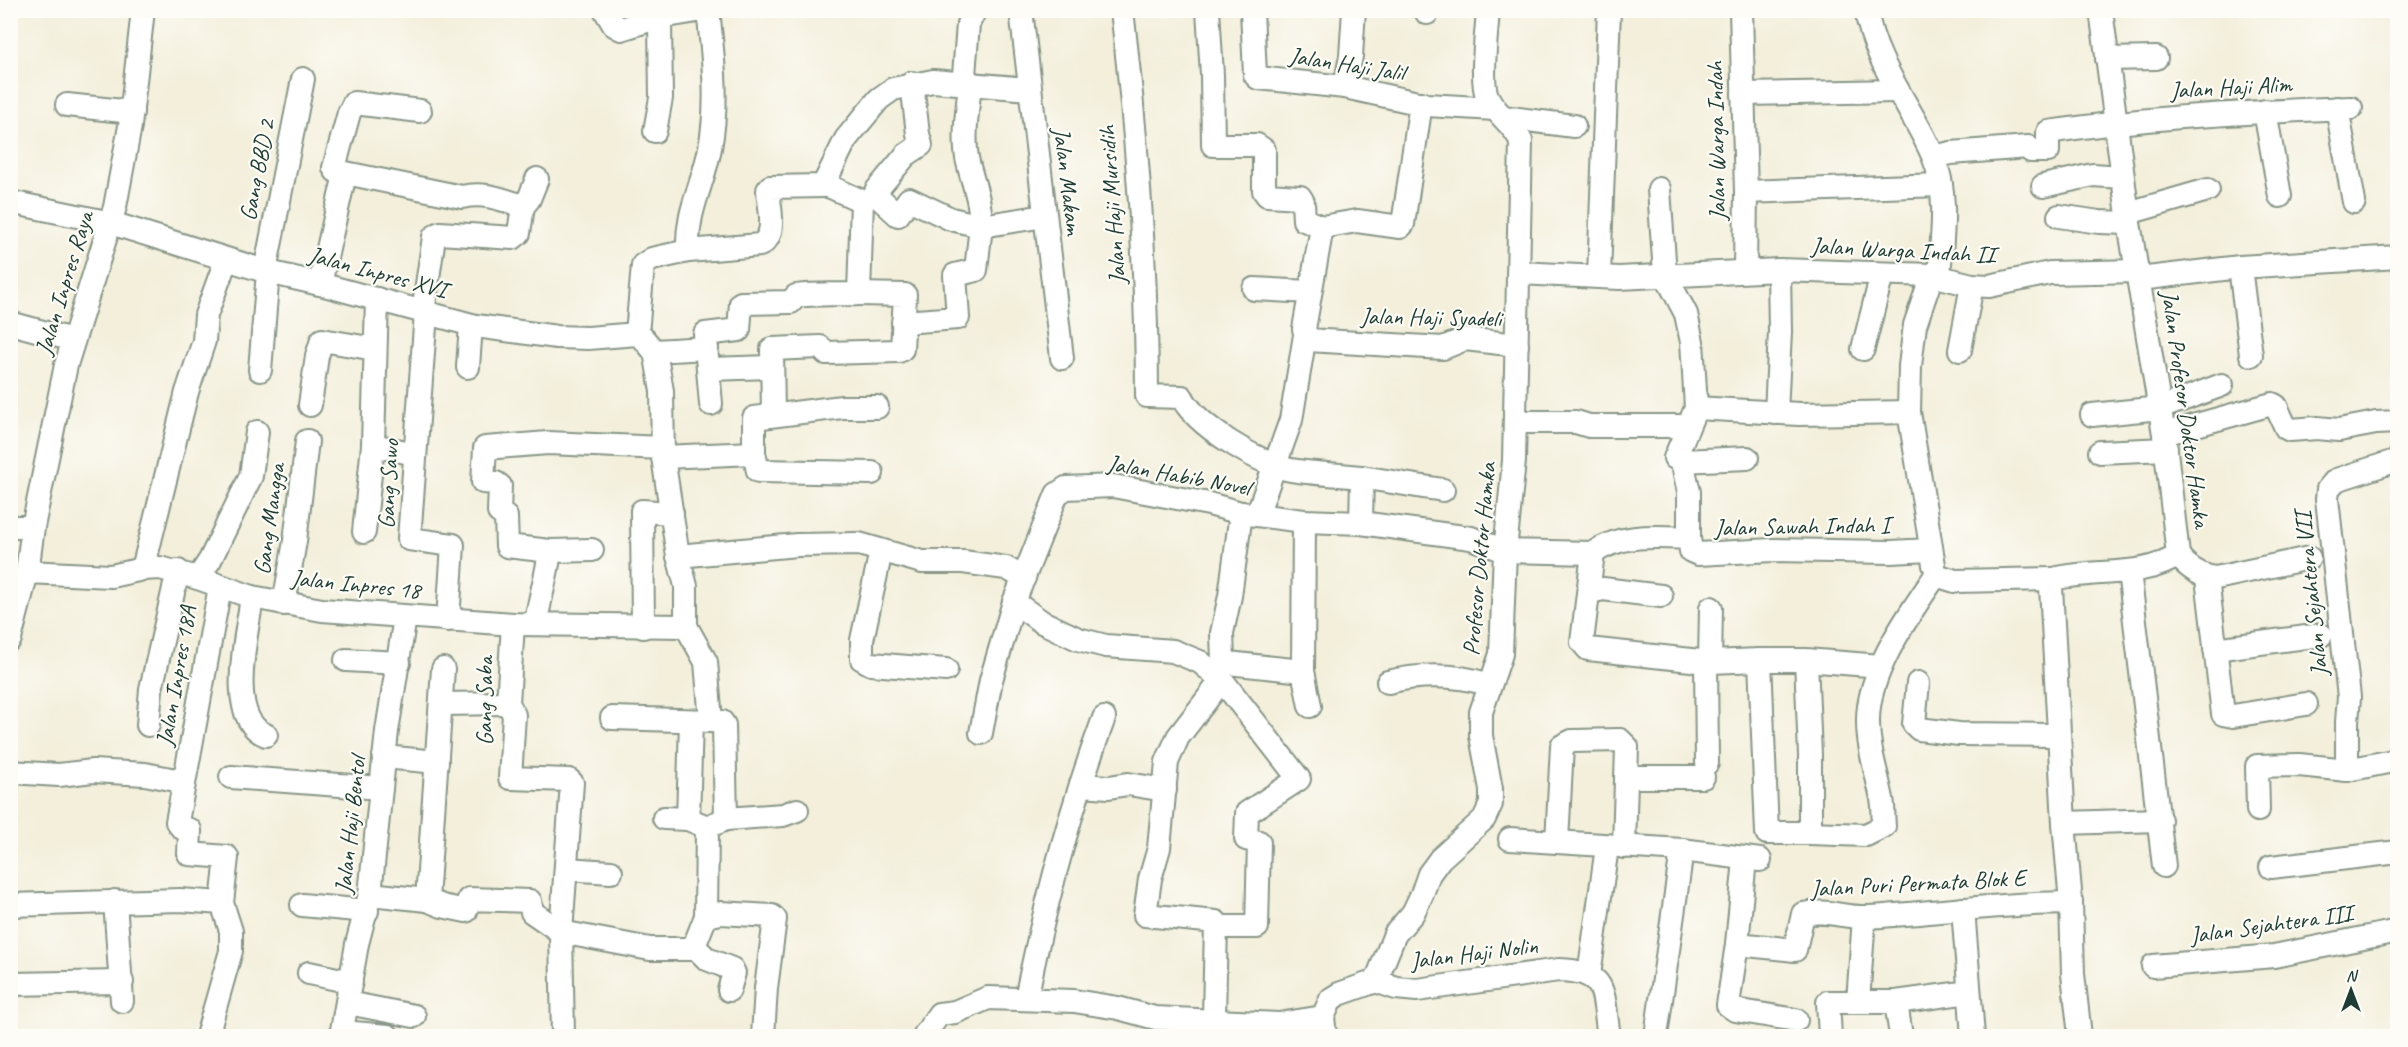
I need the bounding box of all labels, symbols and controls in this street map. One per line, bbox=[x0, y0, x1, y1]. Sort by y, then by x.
street label: Jalan Haji Jalil bbox=[1286, 40, 1411, 89]
street label: Jalan Warga Indah bbox=[1700, 59, 1732, 222]
street label: Jalan Haji Alim bbox=[2168, 69, 2294, 105]
street label: Gang BBD 2 bbox=[233, 115, 282, 223]
street label: Jalan Haji Mursidih bbox=[1091, 123, 1133, 286]
street label: Jalan Makam bbox=[1046, 125, 1090, 239]
street label: Jalan Inpres Raya bbox=[28, 206, 101, 359]
street label: Jalan Warga Indah II bbox=[1809, 230, 2000, 270]
street label: Jalan Inpres XVI bbox=[305, 239, 456, 306]
street label: Jalan Profesor Doktor Hamka bbox=[2154, 288, 2218, 532]
street label: Jalan Haji Syadeli bbox=[1359, 301, 1504, 333]
street label: Gang Sawo bbox=[371, 437, 405, 529]
street label: Jalan Habib Novel bbox=[1104, 448, 1257, 503]
street label: Gang Mangga bbox=[246, 459, 292, 576]
street label: Profesor Doktor Hamka bbox=[1456, 460, 1503, 657]
street label: Jalan Sejahtera VII bbox=[2287, 505, 2335, 679]
street label: Jalan Sawah Indah I bbox=[1713, 509, 1895, 543]
street label: Jalan Inpres 18 bbox=[289, 562, 424, 606]
street label: Jalan Inpres 18A bbox=[149, 603, 203, 749]
street label: Gang Saba bbox=[469, 654, 499, 745]
street label: Jalan Haji Bentol bbox=[328, 751, 373, 896]
street label: Jalan Puri Permata Blok E bbox=[1809, 862, 2029, 904]
street label: Jalan Sejahtera III bbox=[2187, 897, 2358, 950]
street label: Jalan Haji Nolin bbox=[1408, 930, 1539, 976]
north arrow bbox=[2321, 960, 2381, 1020]
text: N bbox=[2346, 966, 2359, 986]

